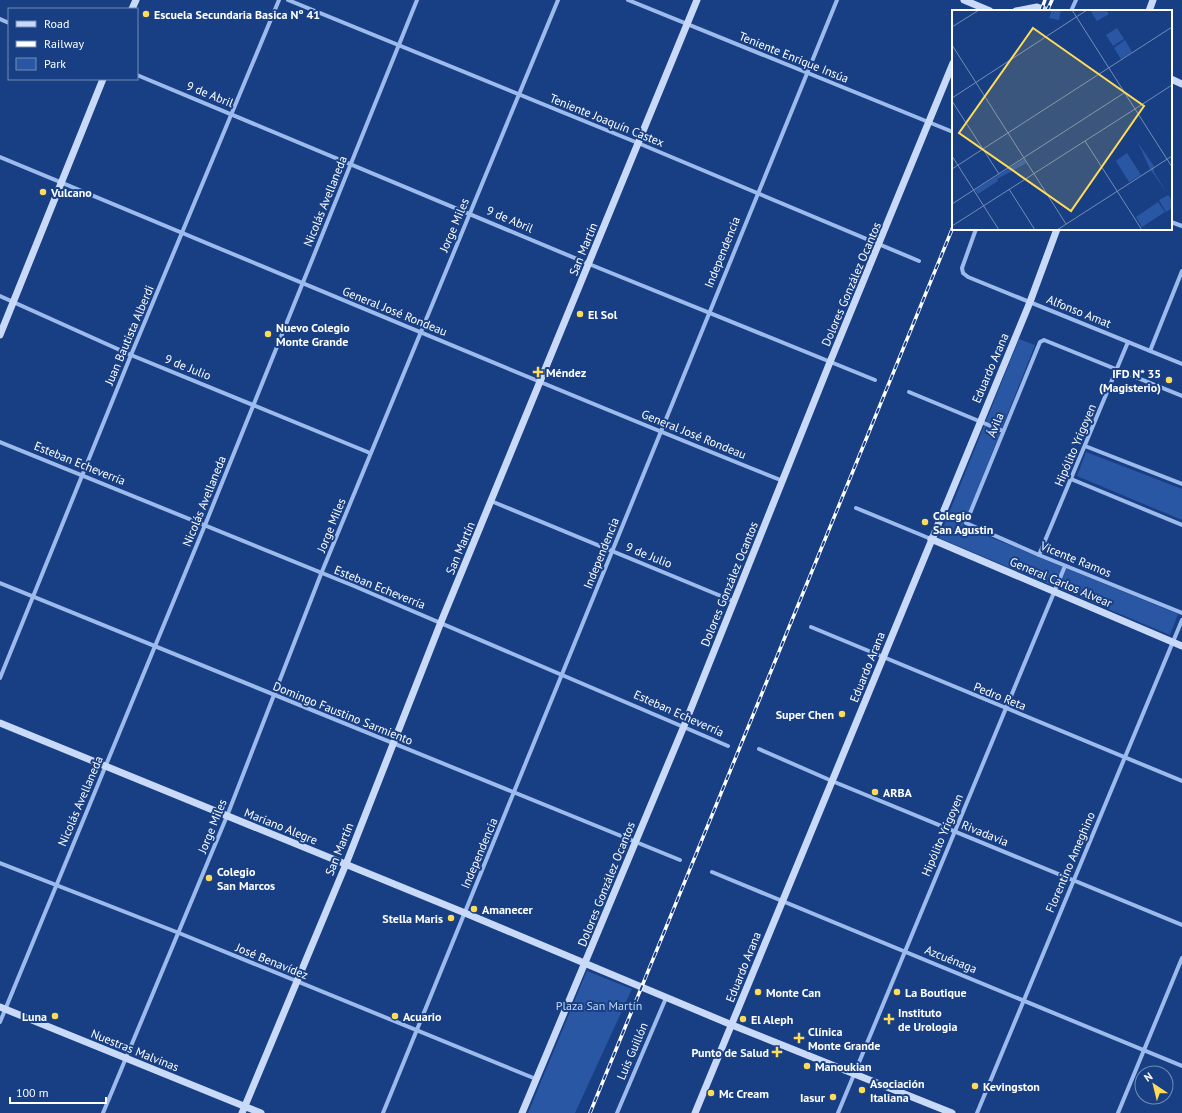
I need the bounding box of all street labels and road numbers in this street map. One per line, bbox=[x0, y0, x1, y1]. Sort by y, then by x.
street label: Teniente Enrique Insúa bbox=[737, 28, 851, 86]
street label: 9 de Abril bbox=[184, 78, 236, 110]
street label: Teniente Joaquín Castex bbox=[548, 90, 666, 150]
street label: Nicolás Avellaneda bbox=[300, 153, 350, 249]
street label: Jorge Miles bbox=[436, 196, 472, 255]
street label: 9 de Abril bbox=[484, 202, 536, 236]
street label: Independencia bbox=[701, 214, 743, 290]
street label: San Martín bbox=[566, 220, 600, 278]
street label: Dolores González Ocantos bbox=[818, 220, 884, 348]
street label: Juan Bautista Alberdi bbox=[101, 283, 157, 388]
street label: General José Rondeau bbox=[340, 283, 450, 339]
street label: Alfonso Amat bbox=[1045, 291, 1113, 331]
street label: Eduardo Arana bbox=[969, 331, 1012, 405]
street label: 9 de Julio bbox=[163, 351, 213, 383]
street label: Hipólito Yrigoyen bbox=[1051, 402, 1099, 488]
street label: General José Rondeau bbox=[639, 406, 749, 462]
street label: Ávila bbox=[983, 411, 1007, 439]
street label: Esteban Echeverría bbox=[32, 438, 128, 488]
street label: Nicolás Avellaneda bbox=[179, 453, 229, 549]
street label: Jorge Miles bbox=[313, 496, 349, 555]
street label: Independencia bbox=[580, 515, 622, 591]
street label: San Martín bbox=[442, 519, 478, 577]
street label: Dolores González Ocantos bbox=[697, 519, 761, 649]
street label: Vicente Ramos bbox=[1037, 538, 1114, 580]
street label: 9 de Julio bbox=[624, 539, 674, 571]
street label: General Carlos Alvear bbox=[1008, 554, 1114, 610]
street label: Esteban Echeverría bbox=[332, 562, 428, 612]
street label: Eduardo Arana bbox=[846, 630, 888, 704]
street label: Domingo Faustino Sarmiento bbox=[271, 678, 415, 748]
street label: Pedro Reta bbox=[972, 679, 1028, 713]
street label: Esteban Echeverría bbox=[632, 686, 726, 740]
street label: Nicolás Avellaneda bbox=[54, 754, 106, 848]
street label: Hipólito Yrigoyen bbox=[918, 792, 966, 878]
street label: Jorge Miles bbox=[194, 797, 230, 856]
street label: Mariano Alegre bbox=[242, 805, 320, 847]
street label: Florentino Ameghino bbox=[1042, 809, 1098, 915]
street label: Independencia bbox=[457, 815, 501, 891]
street label: Rivadavia bbox=[959, 817, 1011, 849]
street label: Dolores González Ocantos bbox=[574, 819, 638, 949]
street label: San Martín bbox=[322, 820, 356, 878]
street label: Eduardo Arana bbox=[722, 930, 764, 1004]
street label: José Benavídez bbox=[233, 939, 310, 982]
street label: Azcuénaga bbox=[923, 942, 979, 976]
street label: Luis Guillón bbox=[613, 1020, 651, 1082]
street label: Nuestras Malvinas bbox=[89, 1026, 181, 1074]

